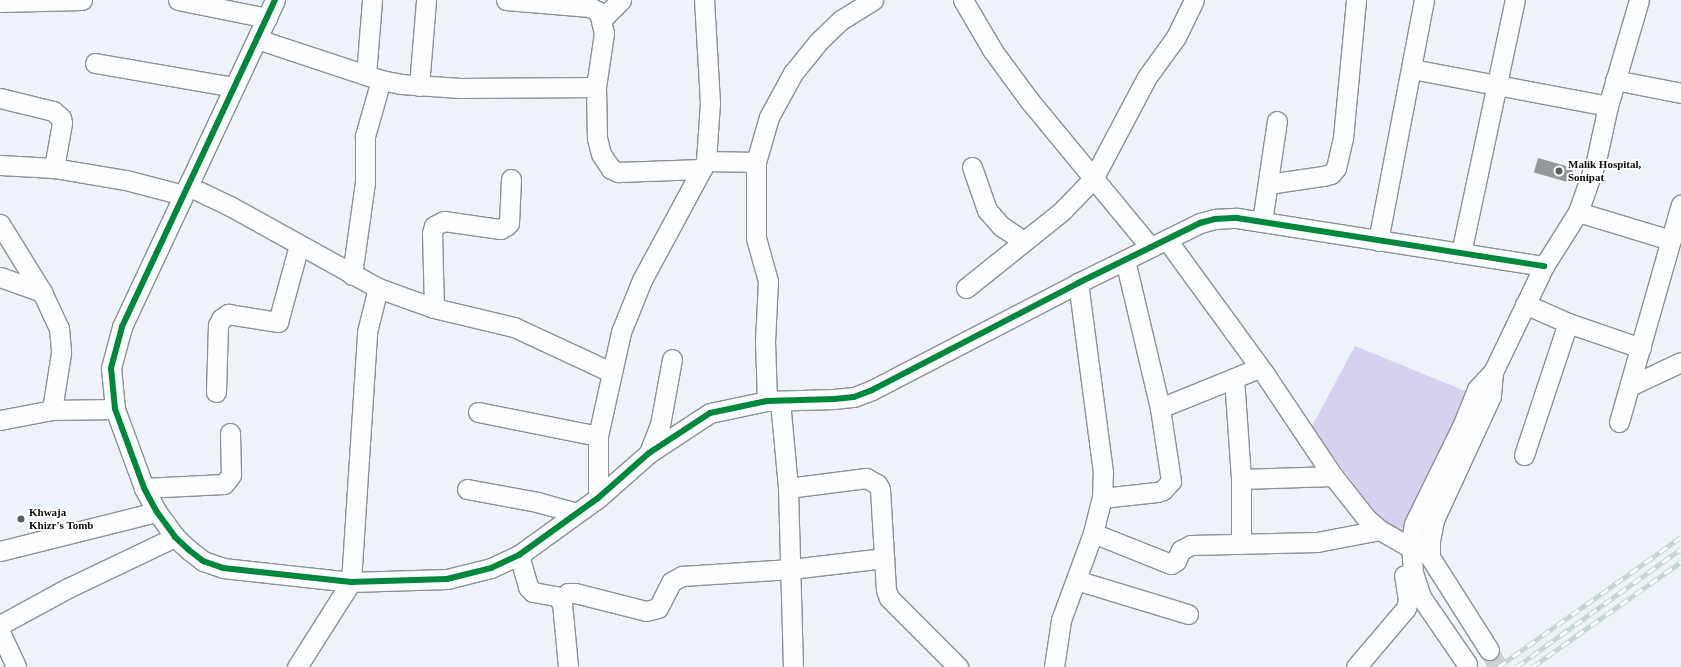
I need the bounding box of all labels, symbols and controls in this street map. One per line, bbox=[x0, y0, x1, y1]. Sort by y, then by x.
place label: Malik Hospital, Sonipat bbox=[1568, 158, 1650, 184]
marker: Malik Hospital, Sonipat bbox=[1553, 165, 1565, 177]
place label: Khwaja Khizr's Tomb bbox=[29, 506, 99, 532]
marker: Khwaja Khizr's Tomb bbox=[16, 514, 26, 524]

